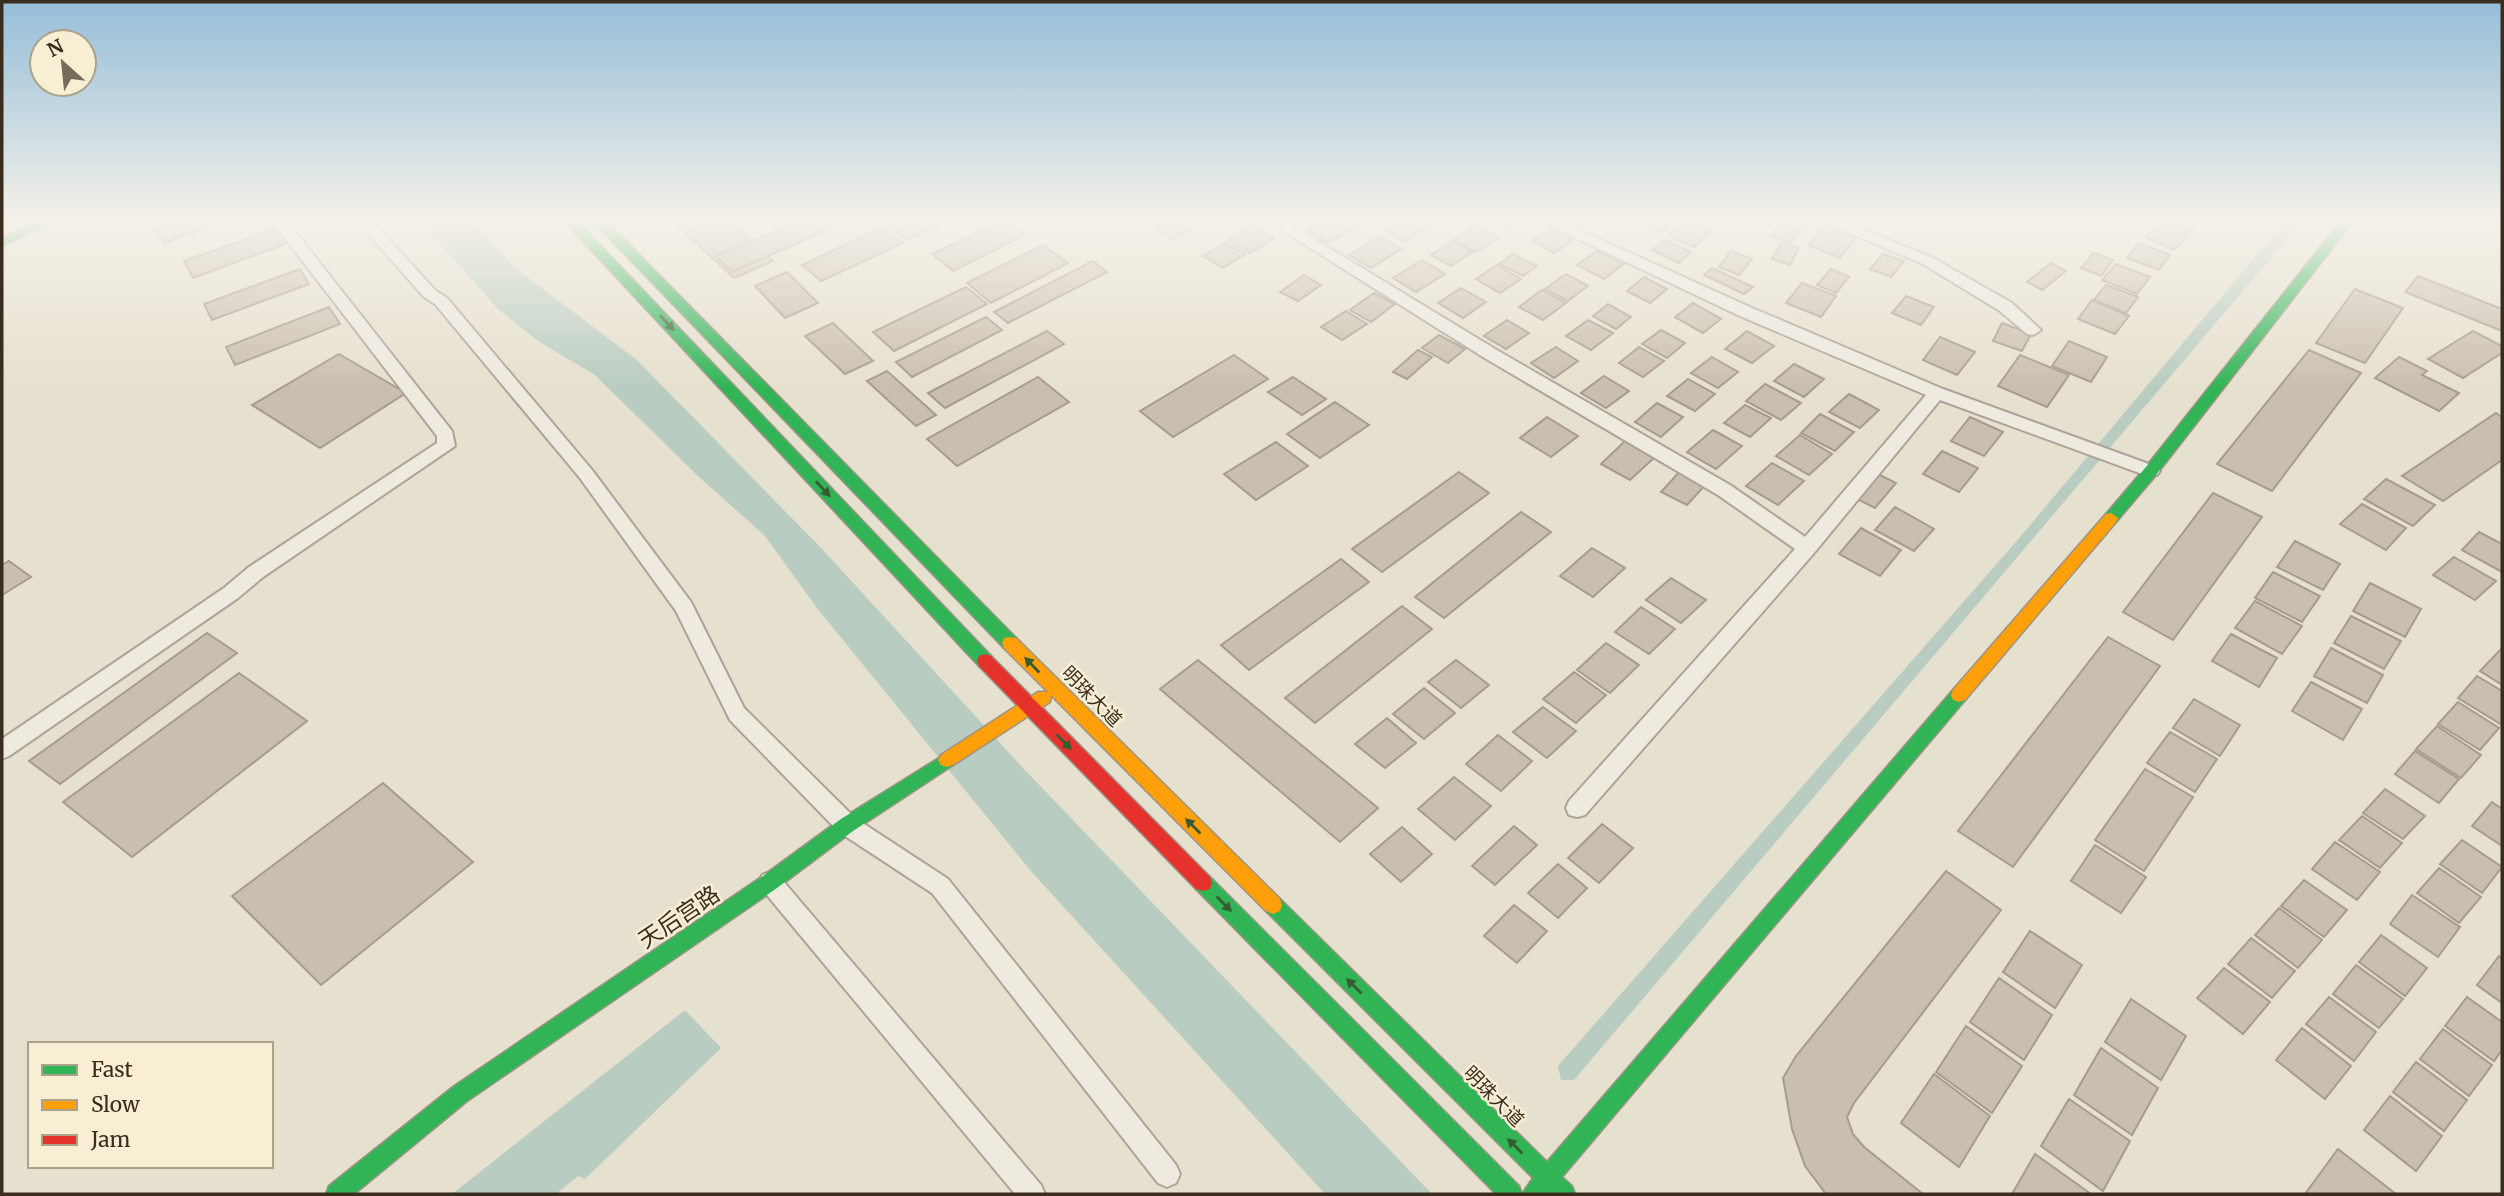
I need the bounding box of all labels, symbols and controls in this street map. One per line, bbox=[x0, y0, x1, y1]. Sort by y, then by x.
north arrow bbox=[28, 28, 98, 98]
text: N bbox=[43, 34, 67, 62]
one-way arrow bbox=[658, 314, 674, 331]
one-way arrow bbox=[814, 480, 830, 497]
one-way arrow bbox=[1024, 657, 1040, 674]
street label: 明珠大道 bbox=[1057, 661, 1127, 731]
one-way arrow bbox=[1055, 734, 1072, 751]
one-way arrow bbox=[1184, 817, 1201, 834]
street label: 天后宫路 bbox=[632, 879, 725, 954]
one-way arrow bbox=[1215, 895, 1231, 912]
one-way arrow bbox=[1346, 978, 1362, 994]
legend bbox=[28, 1042, 273, 1168]
text: Fast bbox=[91, 1056, 133, 1083]
street label: 明珠大道 bbox=[1459, 1061, 1529, 1131]
text: Slow bbox=[91, 1091, 140, 1118]
text: Jam bbox=[90, 1126, 130, 1153]
one-way arrow bbox=[1507, 1138, 1524, 1155]

